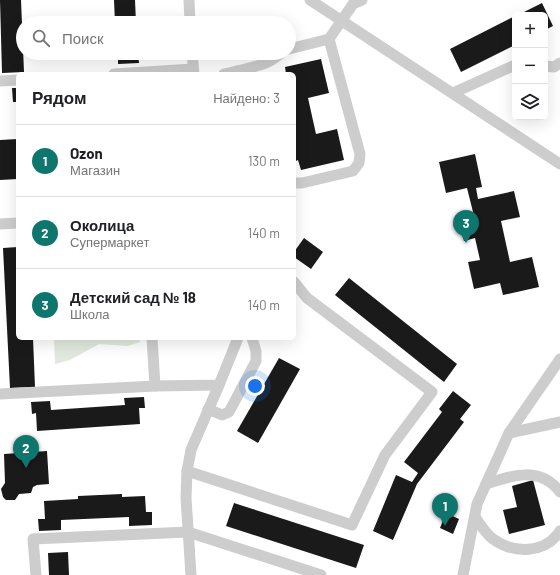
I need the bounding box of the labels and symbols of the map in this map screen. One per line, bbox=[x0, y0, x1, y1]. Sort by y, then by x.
pin: 3 bbox=[453, 210, 479, 243]
your location bbox=[245, 376, 265, 396]
pin: 2 bbox=[13, 435, 39, 468]
pin: 1 bbox=[432, 493, 458, 526]

